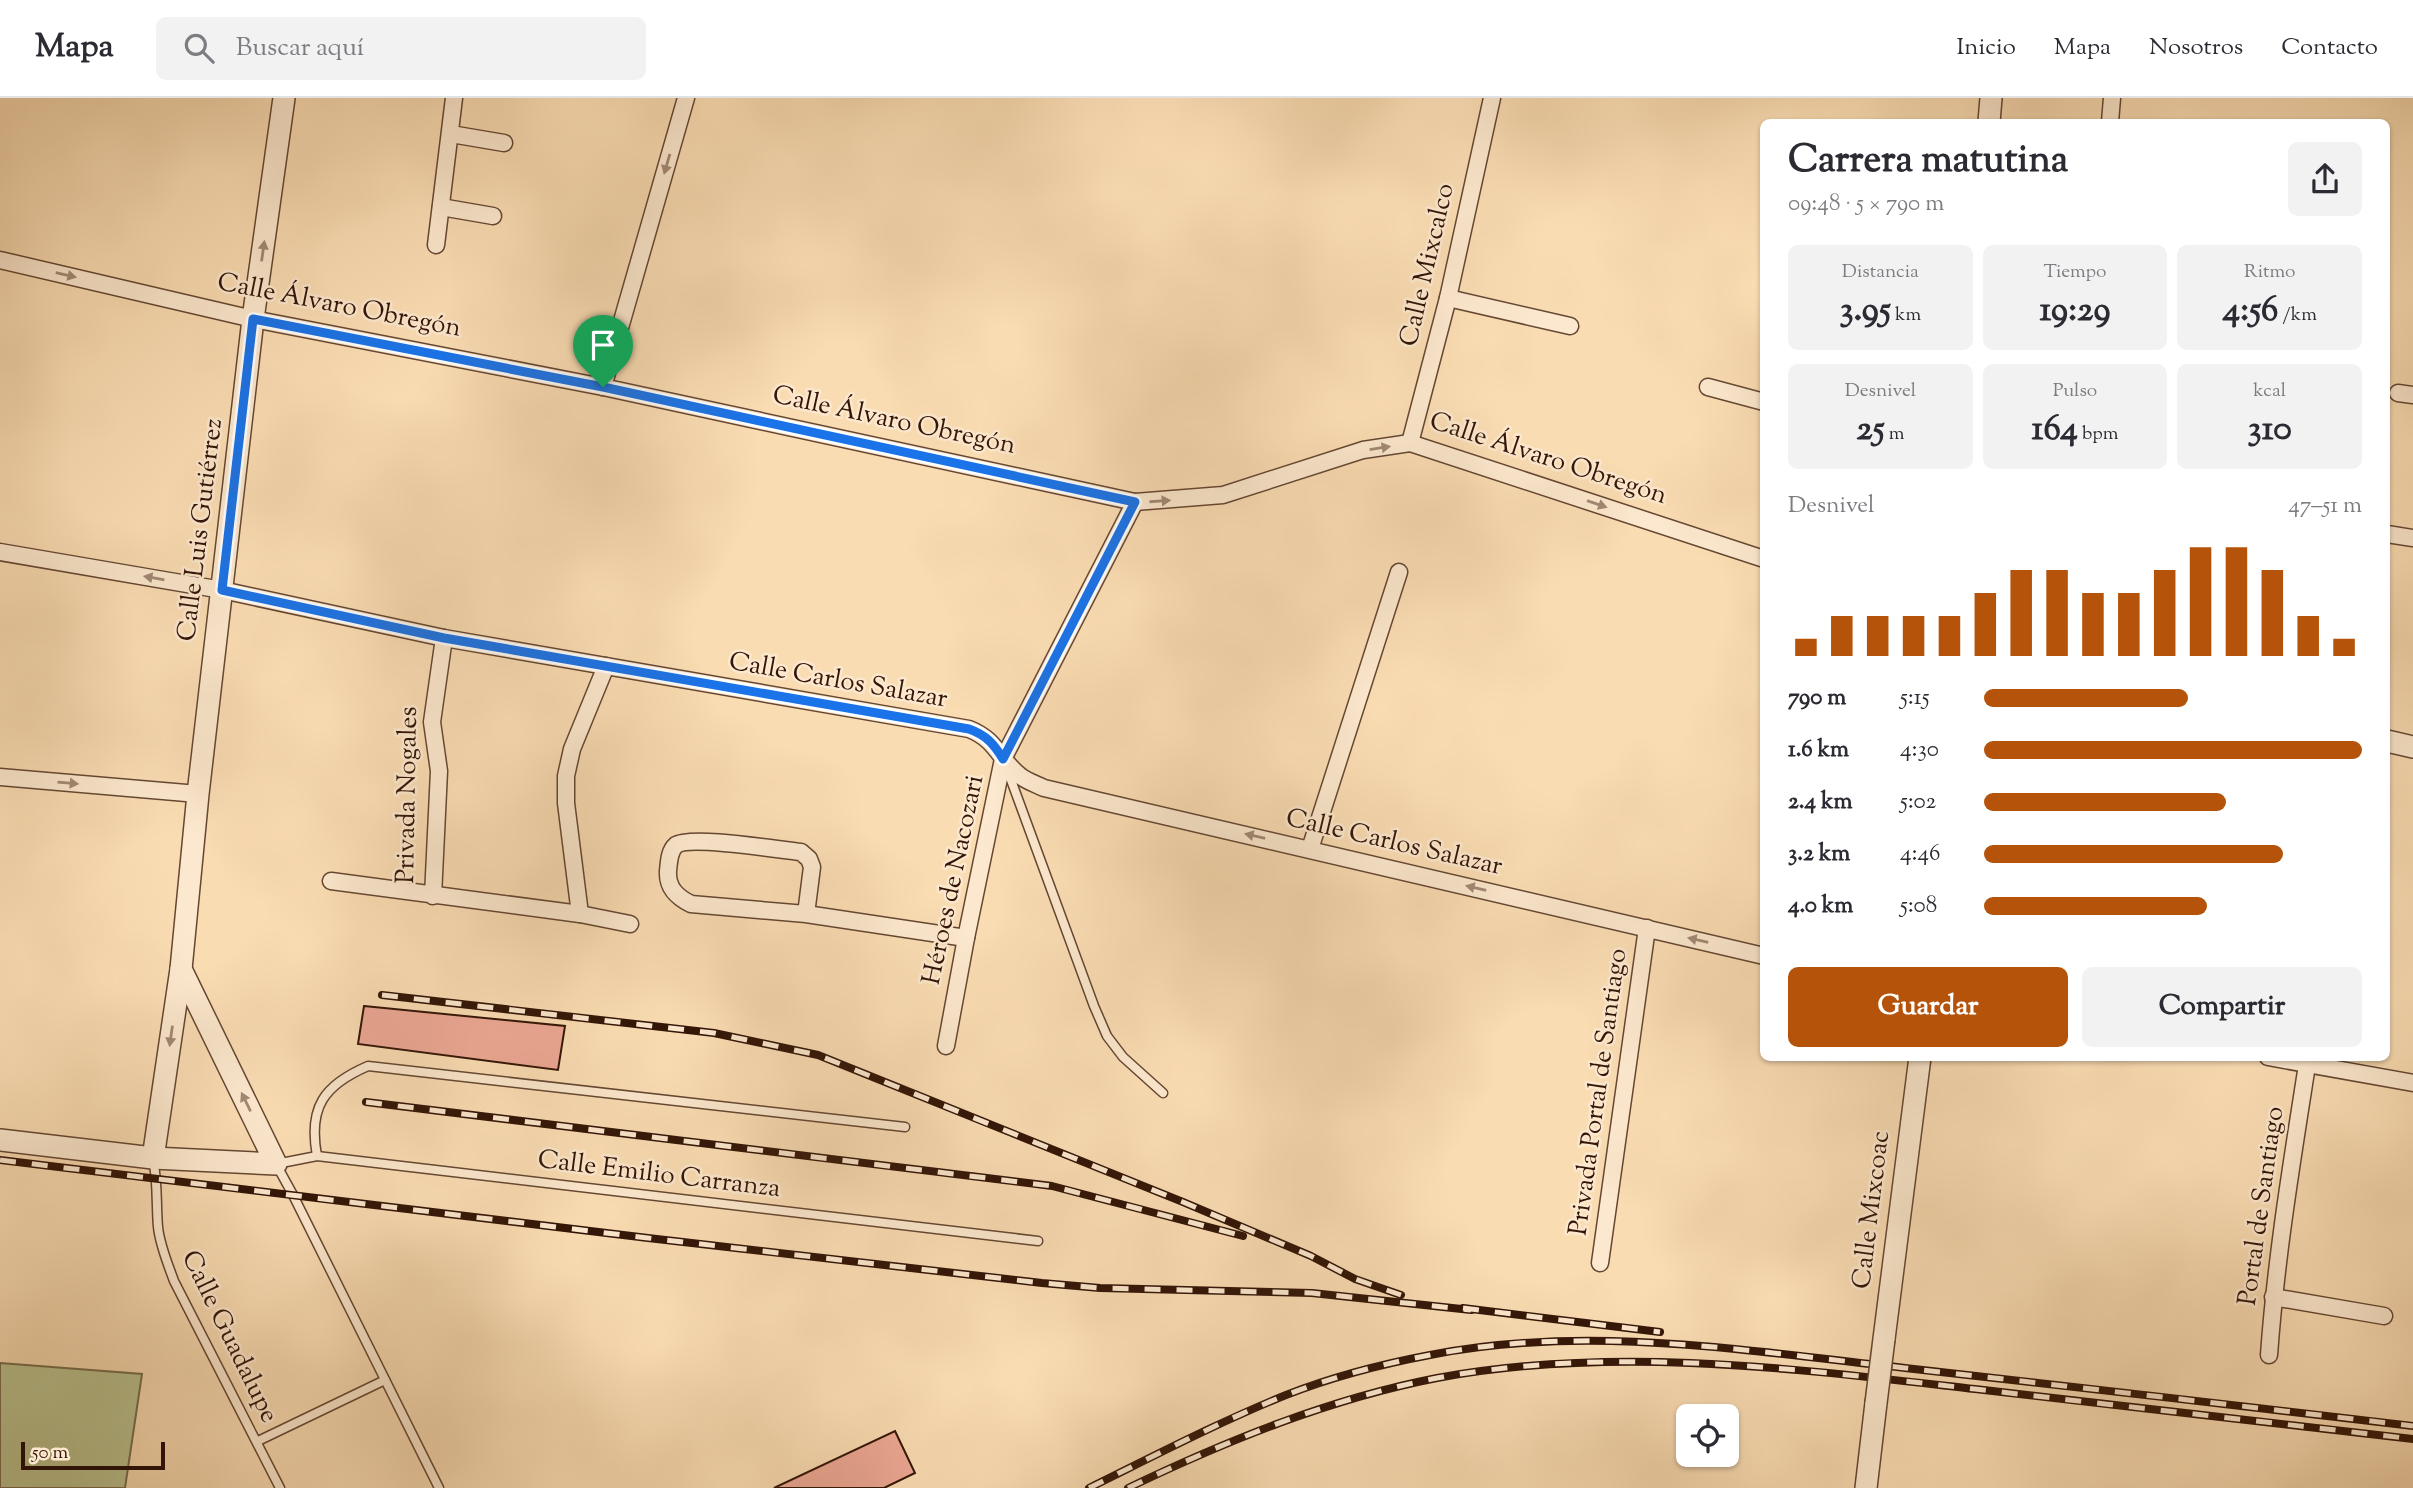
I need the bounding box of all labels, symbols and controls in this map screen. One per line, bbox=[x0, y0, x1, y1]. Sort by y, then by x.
search box bbox=[156, 17, 646, 80]
text: Mapa bbox=[35, 24, 114, 72]
icon: search bbox=[180, 29, 218, 67]
text: Buscar aquí bbox=[236, 30, 364, 67]
text: Inicio bbox=[1956, 31, 2016, 65]
text: Mapa bbox=[2054, 31, 2111, 65]
text: Nosotros bbox=[2149, 31, 2243, 65]
text: Contacto bbox=[2281, 31, 2378, 65]
text: Carrera matutina bbox=[1788, 135, 2068, 189]
button: share bbox=[2288, 142, 2362, 216]
one-way arrow bbox=[661, 153, 671, 174]
street label: Calle Mixcalco bbox=[1391, 180, 1465, 350]
text: 09:48 · 5 × 790 m bbox=[1788, 188, 1944, 221]
one-way arrow bbox=[257, 240, 268, 262]
text: Distancia bbox=[1842, 259, 1919, 286]
text: Tiempo bbox=[2043, 259, 2107, 286]
text: Ritmo bbox=[2244, 259, 2295, 286]
street label: Calle Álvaro Obregón bbox=[214, 264, 464, 348]
one-way arrow bbox=[55, 270, 77, 281]
text: 3.95 bbox=[1839, 286, 1891, 337]
text: 19:29 bbox=[2039, 286, 2111, 337]
text: 4:56 bbox=[2222, 286, 2279, 337]
text: km bbox=[1891, 302, 1921, 329]
text: /km bbox=[2279, 302, 2317, 329]
pin bbox=[573, 315, 633, 387]
icon: arrive bbox=[584, 326, 622, 364]
street label: Calle Álvaro Obregón bbox=[769, 377, 1019, 465]
text: Desnivel bbox=[1845, 378, 1916, 405]
text: Pulso bbox=[2053, 378, 2097, 405]
text: kcal bbox=[2253, 378, 2286, 405]
street label: Calle Álvaro Obregón bbox=[1424, 403, 1672, 515]
text: 25 bbox=[1856, 405, 1885, 456]
text: 164 bbox=[2032, 405, 2078, 456]
text: 310 bbox=[2248, 405, 2292, 456]
street label: Calle Luis Gutiérrez bbox=[169, 416, 233, 644]
text: m bbox=[1885, 421, 1904, 448]
text: bpm bbox=[2078, 421, 2118, 448]
one-way arrow bbox=[1369, 442, 1391, 453]
text: Desnivel bbox=[1788, 490, 1874, 523]
text: 47–51 m bbox=[2288, 490, 2362, 523]
one-way arrow bbox=[1149, 495, 1171, 506]
one-way arrow bbox=[1587, 499, 1608, 509]
one-way arrow bbox=[143, 573, 165, 584]
street label: Calle Carlos Salazar bbox=[726, 644, 950, 718]
text: 790 m bbox=[1788, 682, 1846, 715]
text: 5:15 bbox=[1900, 682, 1930, 715]
street label: Privada Nogales bbox=[388, 706, 428, 884]
text: 1.6 km bbox=[1788, 734, 1849, 767]
text: 4:30 bbox=[1900, 734, 1939, 767]
street label: Héroes de Nacozari bbox=[914, 772, 994, 988]
one-way arrow bbox=[57, 778, 79, 789]
text: 2.4 km bbox=[1788, 786, 1853, 819]
text: 5:02 bbox=[1900, 786, 1936, 819]
street label: Calle Carlos Salazar bbox=[1282, 800, 1506, 886]
one-way arrow bbox=[1244, 830, 1266, 841]
text: 3.2 km bbox=[1788, 838, 1850, 871]
text: 4:46 bbox=[1900, 838, 1940, 871]
one-way arrow bbox=[1465, 882, 1487, 893]
text: 4.0 km bbox=[1788, 890, 1853, 923]
text: 5:08 bbox=[1900, 890, 1937, 923]
one-way arrow bbox=[1687, 935, 1709, 946]
street label: Privada Portal de Santiago bbox=[1561, 946, 1637, 1238]
button: Guardar bbox=[1788, 967, 2068, 1047]
button: Compartir bbox=[2082, 967, 2362, 1047]
one-way arrow bbox=[165, 1026, 176, 1048]
one-way arrow bbox=[240, 1092, 251, 1112]
street label: Portal de Santiago bbox=[2230, 1104, 2294, 1308]
street label: Calle Mixcoac bbox=[1844, 1129, 1900, 1291]
street label: Calle Emilio Carranza bbox=[536, 1142, 782, 1208]
street label: Calle Guadalupe bbox=[171, 1245, 287, 1429]
map controls bbox=[1676, 1404, 1739, 1467]
button: locate bbox=[1676, 1404, 1739, 1467]
scale bar bbox=[21, 1439, 164, 1471]
text: 50 m bbox=[32, 1440, 68, 1467]

